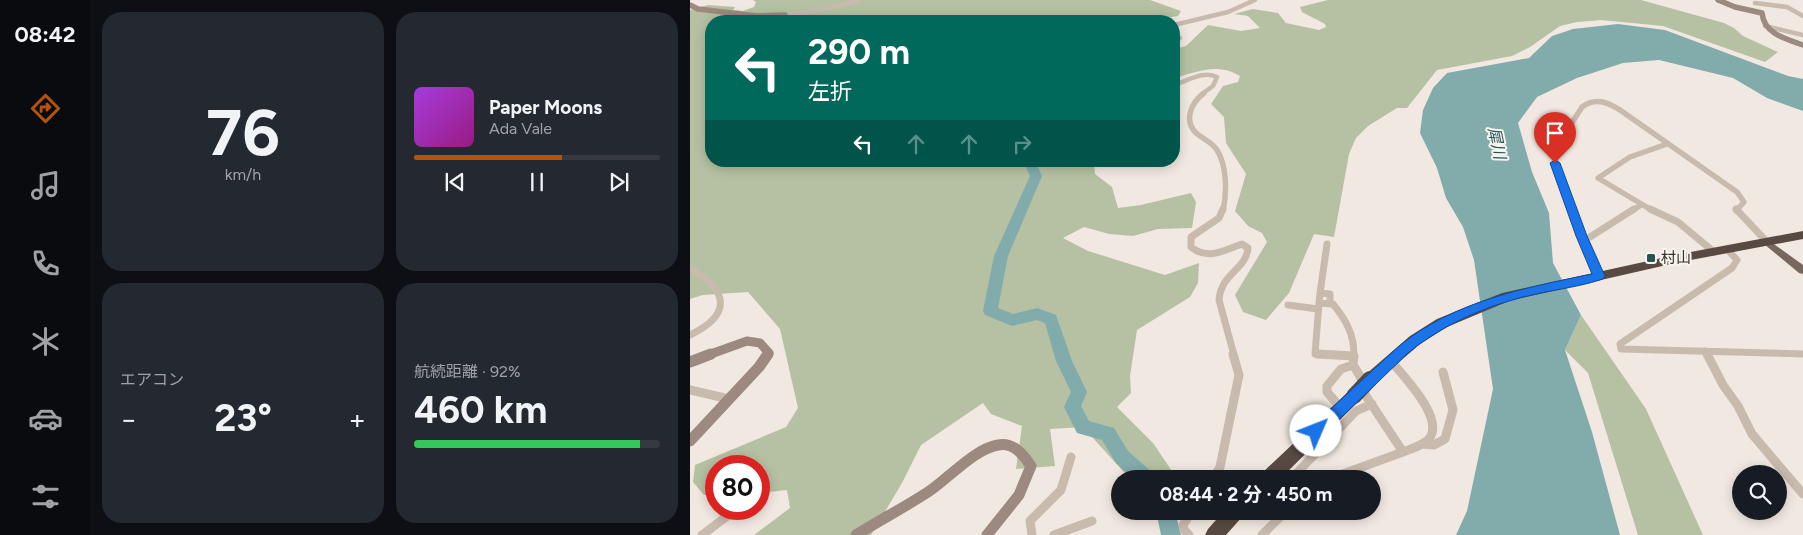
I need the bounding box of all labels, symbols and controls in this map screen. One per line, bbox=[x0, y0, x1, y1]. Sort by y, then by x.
text: 08:42 bbox=[14, 21, 76, 48]
text: 290 m bbox=[808, 31, 910, 73]
icon: left bbox=[725, 35, 790, 100]
text: 左折 bbox=[808, 78, 852, 105]
icon: directions bbox=[28, 91, 63, 126]
text: 76 bbox=[206, 93, 280, 171]
text: Paper Moons bbox=[489, 96, 602, 119]
pin bbox=[1534, 112, 1576, 163]
text: Ada Vale bbox=[489, 119, 552, 138]
icon: arrive bbox=[1541, 119, 1569, 147]
water label: 犀川 bbox=[1484, 125, 1510, 163]
icon: left bbox=[849, 130, 877, 158]
icon: ahead bbox=[902, 130, 930, 158]
icon: ahead bbox=[955, 130, 983, 158]
icon: right bbox=[1008, 130, 1036, 158]
text: km/h bbox=[225, 165, 261, 184]
icon: music bbox=[28, 168, 63, 203]
icon: previous bbox=[441, 168, 469, 196]
icon: pause bbox=[523, 168, 551, 196]
icon: next bbox=[605, 168, 633, 196]
icon: phone bbox=[28, 246, 63, 281]
place label: 村山 bbox=[1661, 249, 1691, 267]
marker: 村山 bbox=[1645, 252, 1657, 264]
icon: climate bbox=[28, 324, 63, 359]
text: 航続距離 · 92% bbox=[414, 362, 521, 381]
text: エアコン bbox=[120, 370, 184, 389]
text: 460 km bbox=[414, 387, 547, 433]
text: 23° bbox=[214, 395, 272, 441]
icon: car bbox=[28, 401, 63, 436]
text: − bbox=[120, 402, 137, 436]
text: + bbox=[349, 402, 366, 436]
position arrow bbox=[1289, 404, 1341, 456]
speed limit sign: 80 bbox=[705, 455, 770, 520]
map controls bbox=[1732, 465, 1787, 520]
button: search bbox=[1732, 465, 1787, 520]
icon: filters bbox=[28, 479, 63, 514]
text: 08:44 · 2 分 · 450 m bbox=[1160, 483, 1332, 506]

